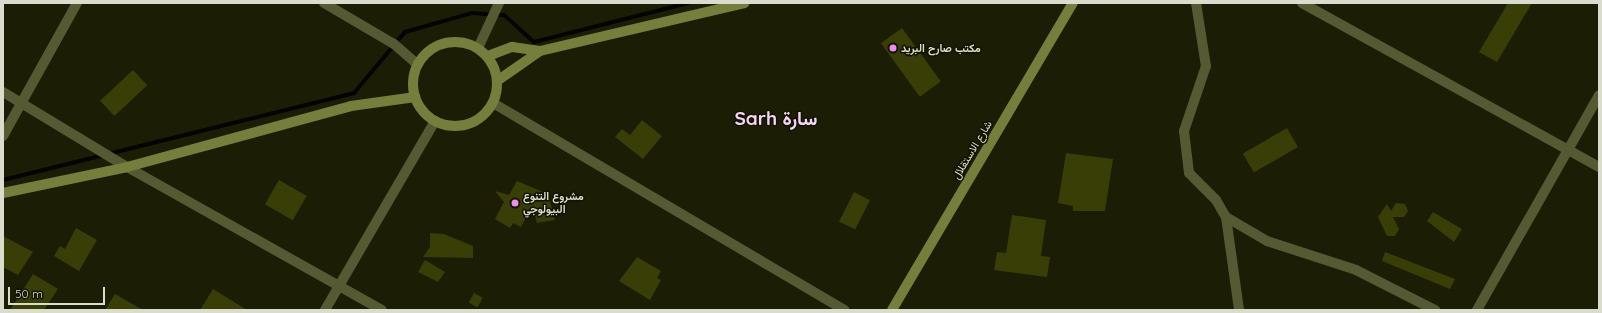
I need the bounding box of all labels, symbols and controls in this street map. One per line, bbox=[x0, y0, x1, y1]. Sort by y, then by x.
place label: مكتب صارح البريد bbox=[901, 41, 981, 55]
marker: مكتب صارح البريد bbox=[888, 43, 898, 53]
district label: Sarh سارة bbox=[735, 108, 817, 130]
street label: شارع الاستقلال bbox=[949, 118, 995, 182]
place label: مشروع التنوع البيولوجي bbox=[523, 190, 584, 216]
marker: مشروع التنوع البيولوجي bbox=[510, 198, 520, 208]
scale bar bbox=[10, 279, 107, 305]
text: 50 m bbox=[15, 286, 43, 301]

